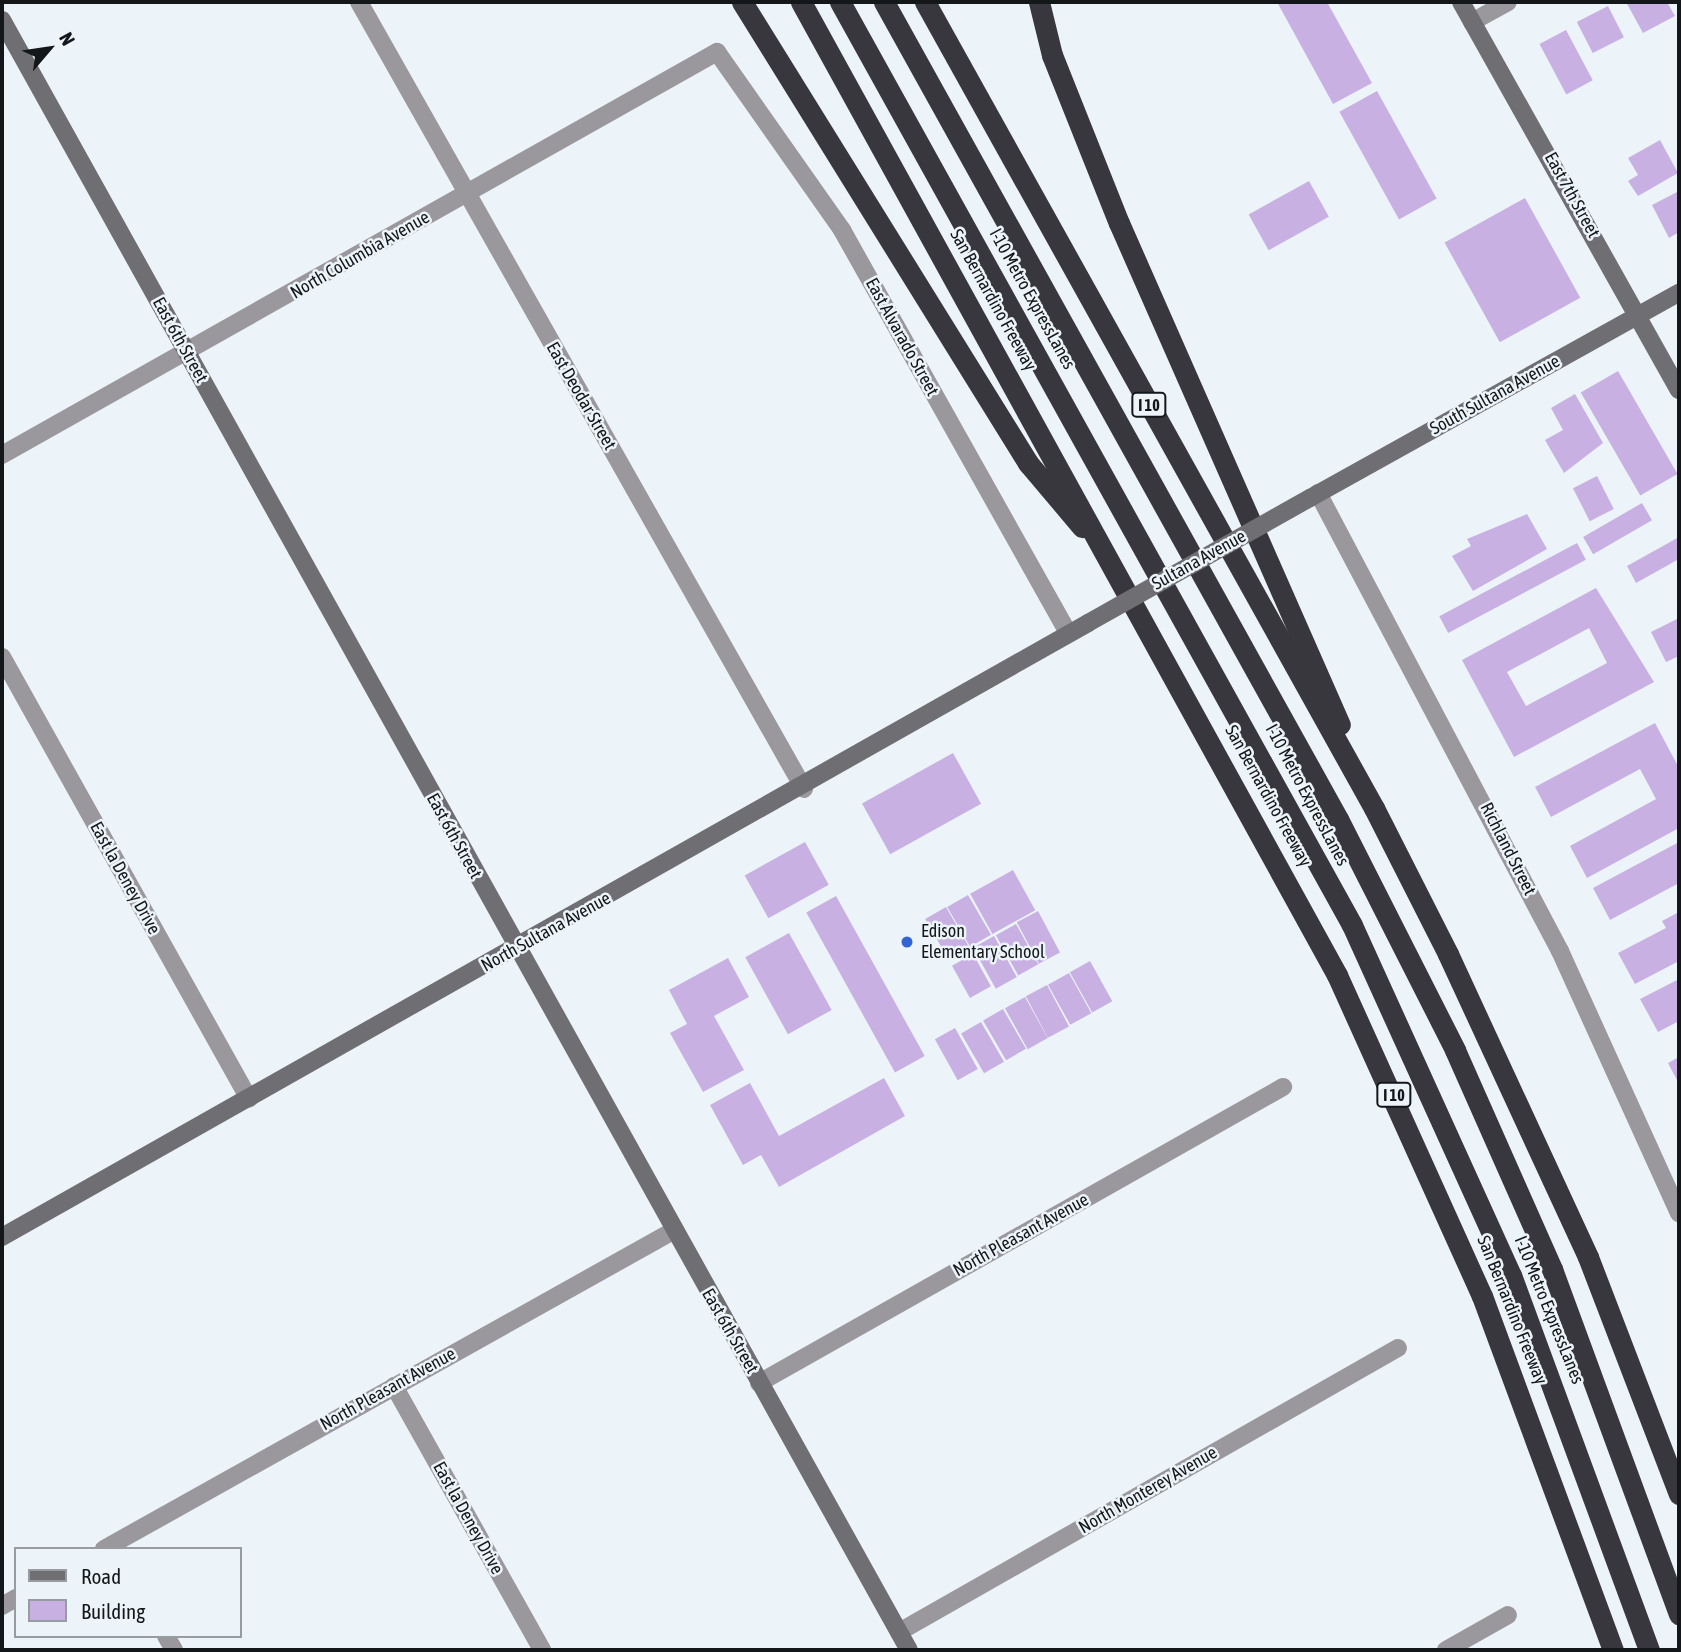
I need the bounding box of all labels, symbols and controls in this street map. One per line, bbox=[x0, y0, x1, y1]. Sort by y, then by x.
north arrow bbox=[14, 14, 84, 84]
text: N bbox=[55, 29, 80, 49]
street label: East 7th Street bbox=[1540, 148, 1604, 242]
street label: North Columbia Avenue bbox=[287, 206, 433, 304]
street label: San Bernardino Freeway bbox=[945, 225, 1041, 375]
street label: I-10 Metro ExpressLanes bbox=[984, 225, 1080, 373]
street label: East Alvarado Street bbox=[861, 274, 943, 400]
street label: East 6th Street bbox=[148, 293, 212, 387]
street label: East Deodar Street bbox=[541, 338, 621, 454]
street label: South Sultana Avenue bbox=[1426, 350, 1564, 440]
road number: I 10 bbox=[1130, 392, 1168, 418]
street label: Sultana Avenue bbox=[1148, 525, 1250, 595]
street label: I-10 Metro ExpressLanes bbox=[1260, 720, 1354, 870]
street label: San Bernardino Freeway bbox=[1220, 721, 1316, 871]
street label: East 6th Street bbox=[422, 789, 486, 883]
street label: Richland Street bbox=[1475, 799, 1541, 899]
street label: East la Deney Drive bbox=[85, 818, 165, 938]
street label: North Sultana Avenue bbox=[478, 888, 614, 976]
place label: Edison Elementary School bbox=[921, 921, 1045, 964]
marker: Edison Elementary School bbox=[899, 934, 915, 950]
road number: I 10 bbox=[1375, 1082, 1413, 1107]
street label: North Pleasant Avenue bbox=[950, 1189, 1092, 1281]
street label: San Bernardino Freeway bbox=[1472, 1232, 1552, 1388]
street label: I-10 Metro ExpressLanes bbox=[1509, 1233, 1589, 1387]
street label: East 6th Street bbox=[697, 1285, 763, 1377]
street label: North Pleasant Avenue bbox=[317, 1343, 459, 1435]
street label: North Monterey Avenue bbox=[1075, 1442, 1221, 1538]
street label: East la Deney Drive bbox=[428, 1458, 508, 1578]
legend bbox=[14, 1547, 242, 1638]
text: Road bbox=[81, 1564, 121, 1588]
text: Building bbox=[81, 1599, 145, 1623]

